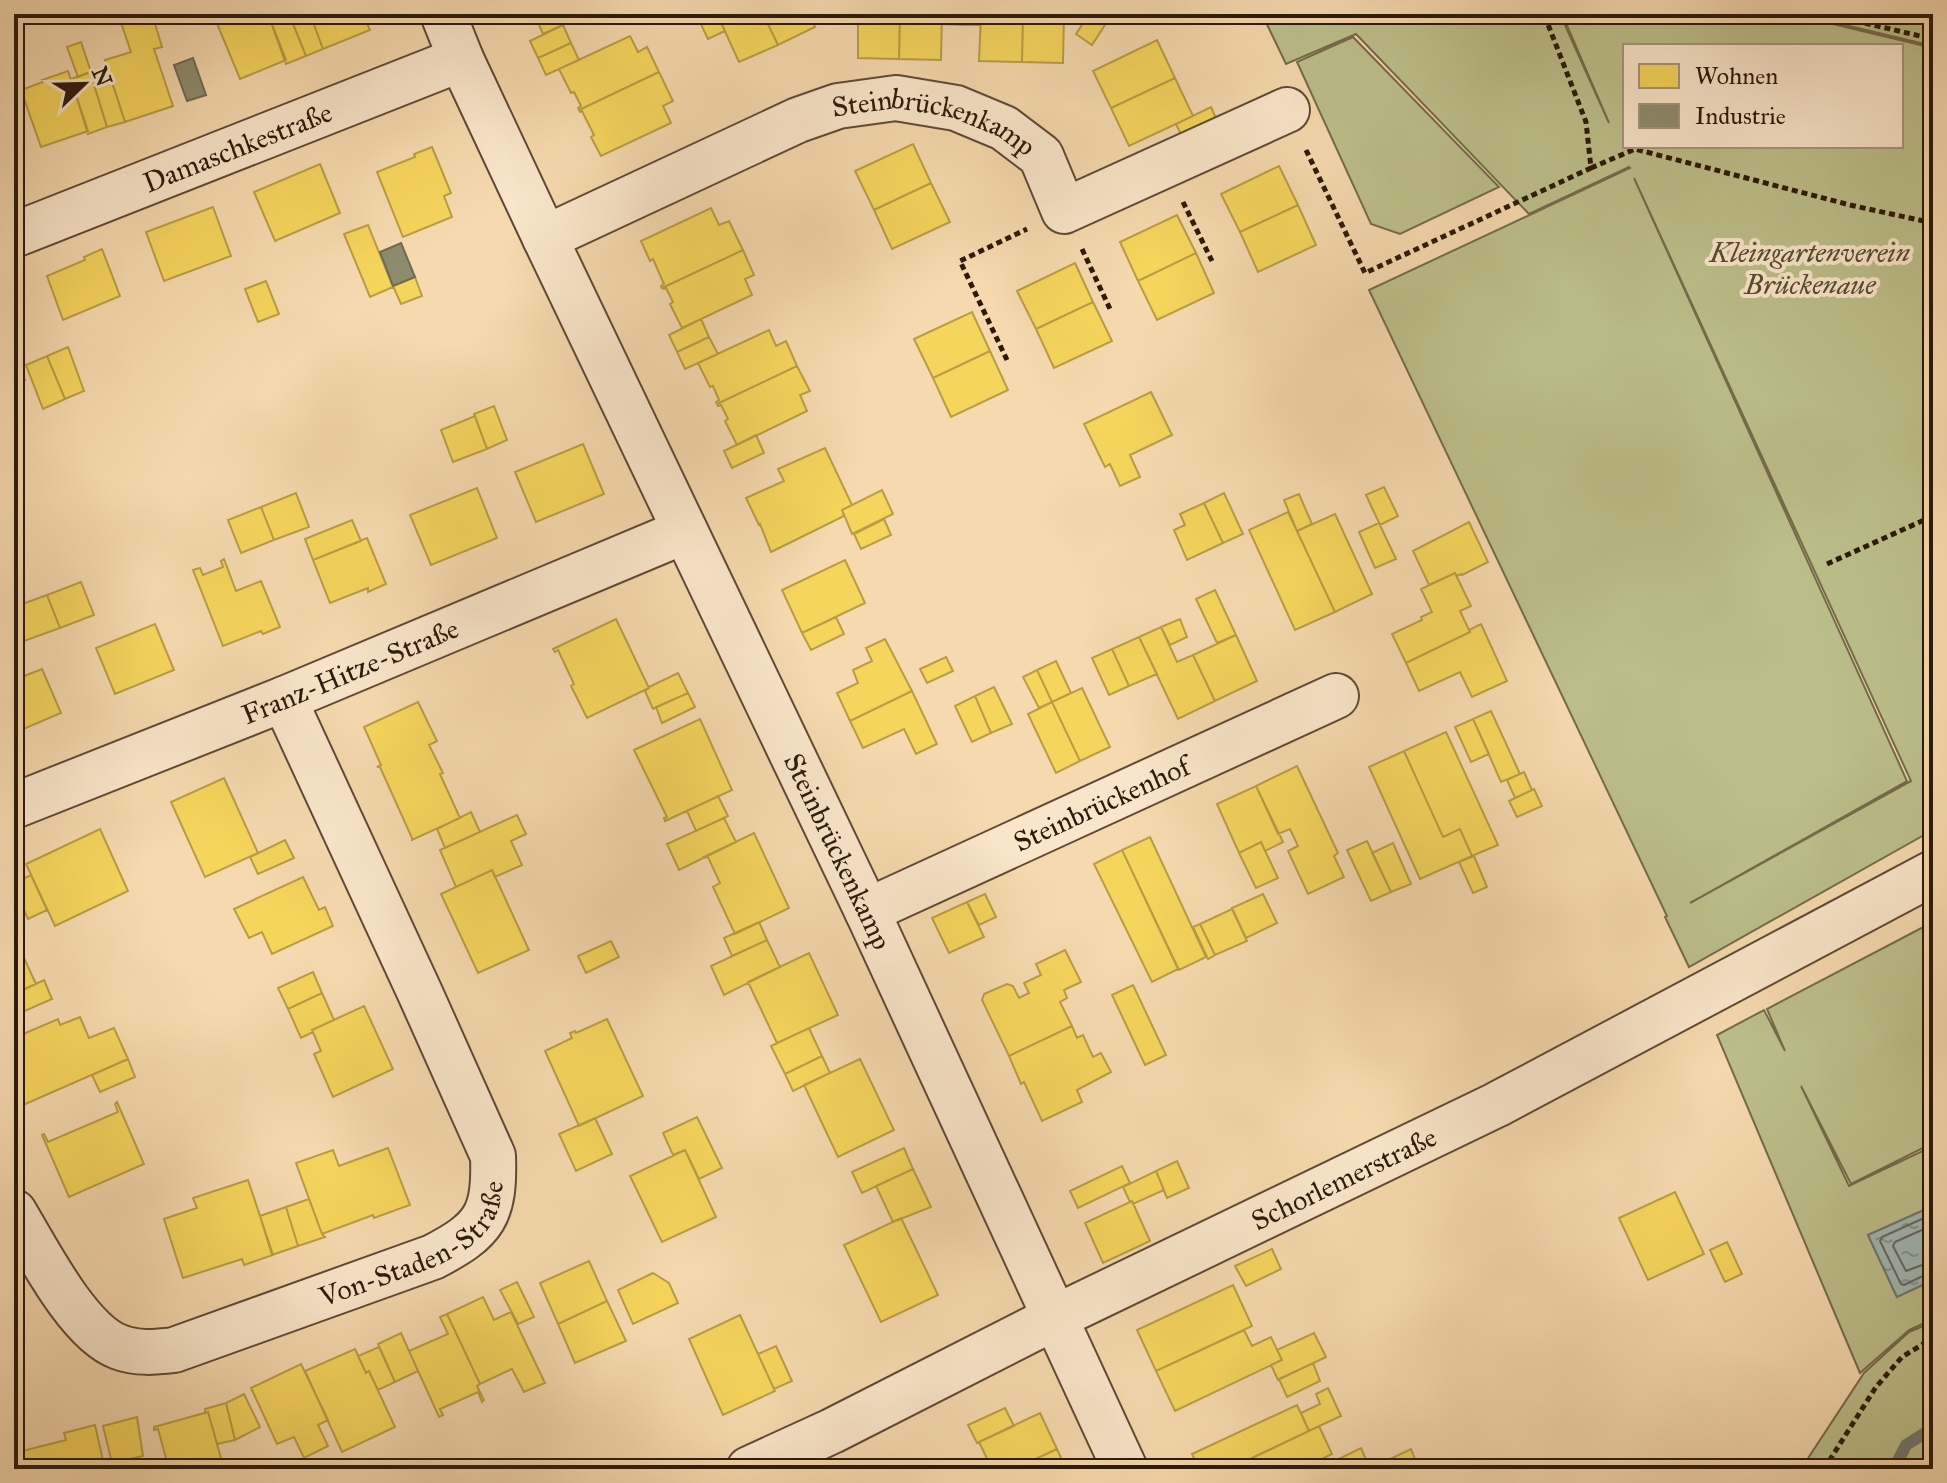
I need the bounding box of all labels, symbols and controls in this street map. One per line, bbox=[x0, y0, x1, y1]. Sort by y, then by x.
north arrow bbox=[44, 44, 124, 124]
legend bbox=[1623, 44, 1903, 148]
text: Wohnen bbox=[1695, 61, 1778, 91]
text: N bbox=[86, 63, 118, 91]
street label: Steinbrückenkamp bbox=[830, 81, 1043, 164]
street label: Damaschkestraße bbox=[138, 95, 337, 200]
text: Industrie bbox=[1695, 101, 1786, 131]
park label: Kleingartenverein Brückenaue bbox=[1708, 235, 1911, 302]
street label: Franz-Hitze-Straße bbox=[236, 611, 464, 732]
street label: Steinbrückenhof bbox=[1008, 747, 1200, 859]
street label: Steinbrückenkamp bbox=[776, 748, 899, 955]
street label: Schorlemerstraße bbox=[1246, 1119, 1442, 1238]
street label: Von-Staden-Straße bbox=[313, 1179, 511, 1315]

